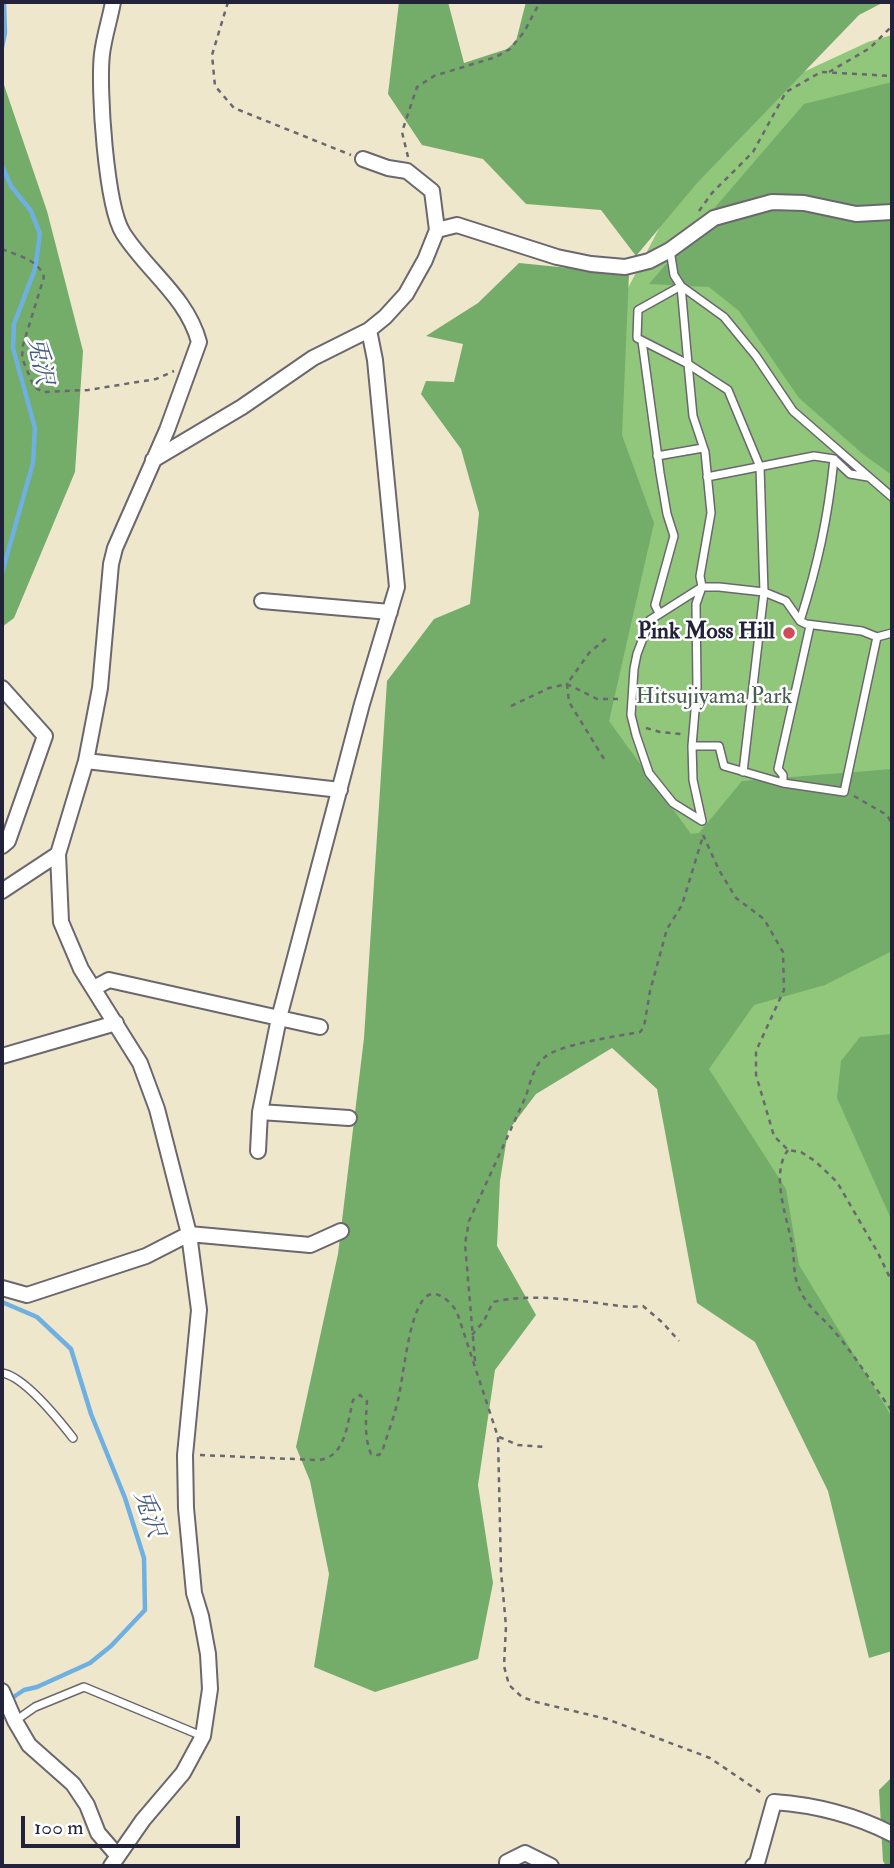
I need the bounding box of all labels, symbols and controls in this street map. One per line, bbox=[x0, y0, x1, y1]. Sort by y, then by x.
water label: 兎沢 bbox=[19, 335, 57, 387]
place label: Pink Moss Hill bbox=[638, 619, 775, 647]
marker: Pink Moss Hill bbox=[781, 625, 797, 641]
park label: Hitsujiyama Park bbox=[636, 684, 792, 712]
water label: 兎沢 bbox=[126, 1487, 168, 1541]
scale bar bbox=[24, 1801, 243, 1845]
text: 100 m bbox=[34, 1814, 84, 1841]

